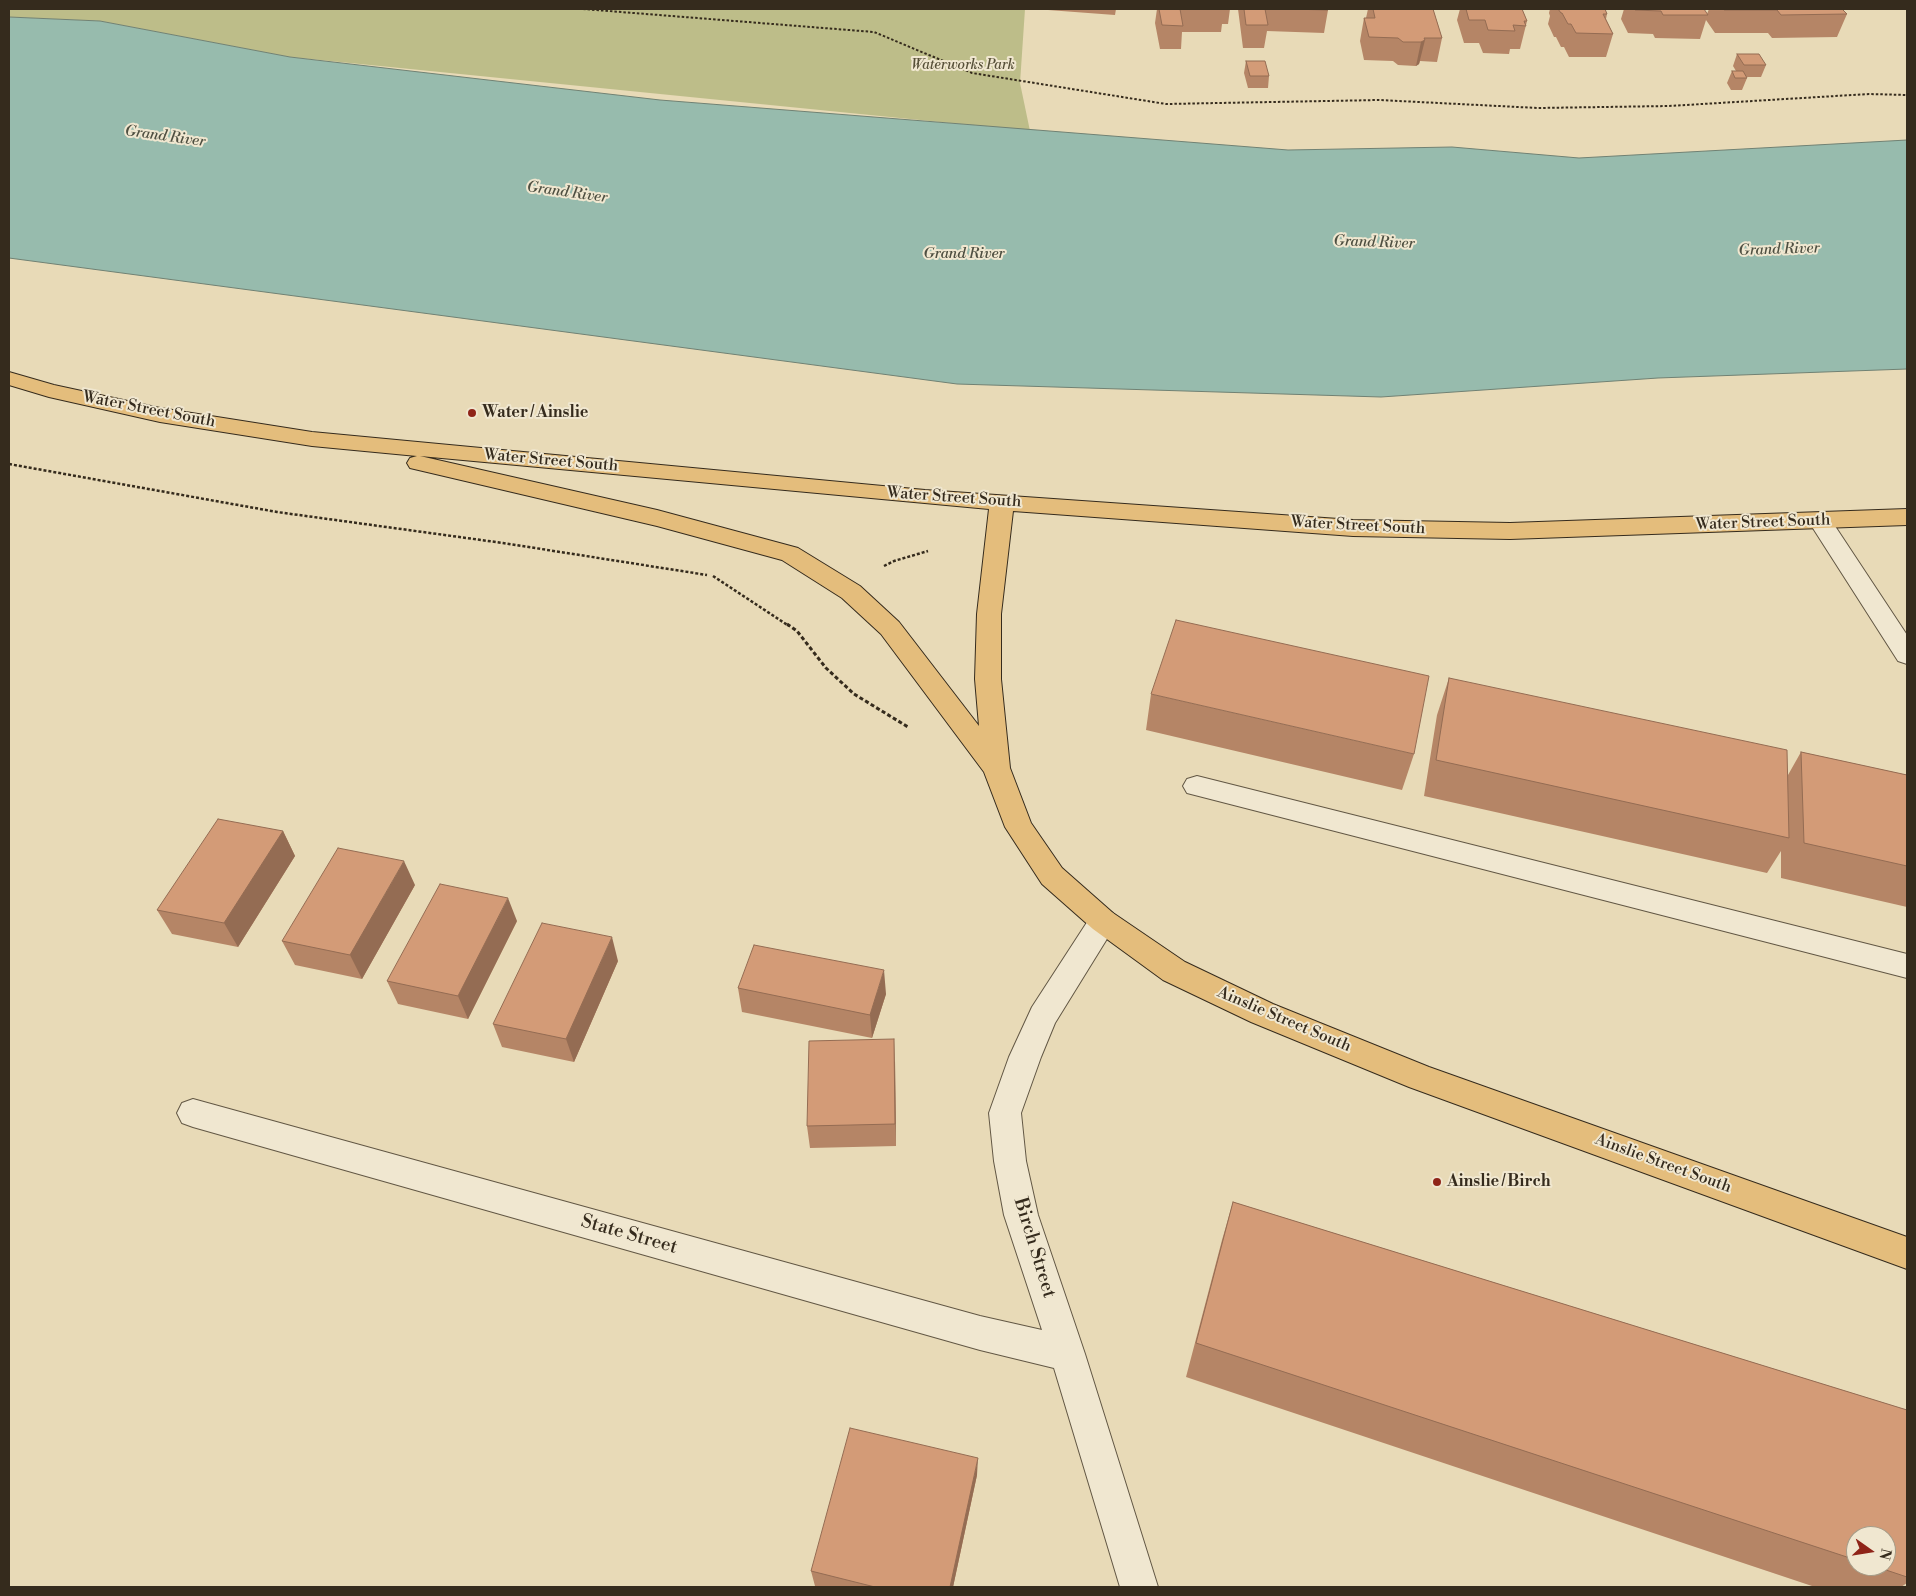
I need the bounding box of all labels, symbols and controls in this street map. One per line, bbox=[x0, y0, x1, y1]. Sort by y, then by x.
park label: Waterworks Park bbox=[911, 58, 1015, 74]
water label: Grand River bbox=[123, 122, 207, 152]
water label: Grand River bbox=[525, 178, 609, 208]
water label: Grand River bbox=[1333, 233, 1415, 253]
water label: Grand River bbox=[1738, 240, 1820, 260]
water label: Grand River bbox=[923, 245, 1005, 263]
street label: Water Street South bbox=[81, 388, 217, 432]
place label: Water / Ainslie bbox=[482, 403, 588, 423]
marker: Water / Ainslie bbox=[466, 407, 478, 419]
street label: Water Street South bbox=[483, 446, 619, 476]
street label: Water Street South bbox=[886, 484, 1022, 512]
street label: Water Street South bbox=[1695, 511, 1831, 535]
street label: Water Street South bbox=[1290, 513, 1426, 539]
street label: Ainslie Street South bbox=[1214, 983, 1354, 1057]
street label: Ainslie Street South bbox=[1592, 1130, 1734, 1198]
place label: Ainslie / Birch bbox=[1447, 1172, 1551, 1192]
marker: Ainslie / Birch bbox=[1431, 1176, 1443, 1188]
street label: Birch Street bbox=[1008, 1195, 1060, 1301]
street label: State Street bbox=[578, 1210, 680, 1260]
north arrow bbox=[1846, 1526, 1896, 1576]
text: N bbox=[1875, 1547, 1895, 1562]

